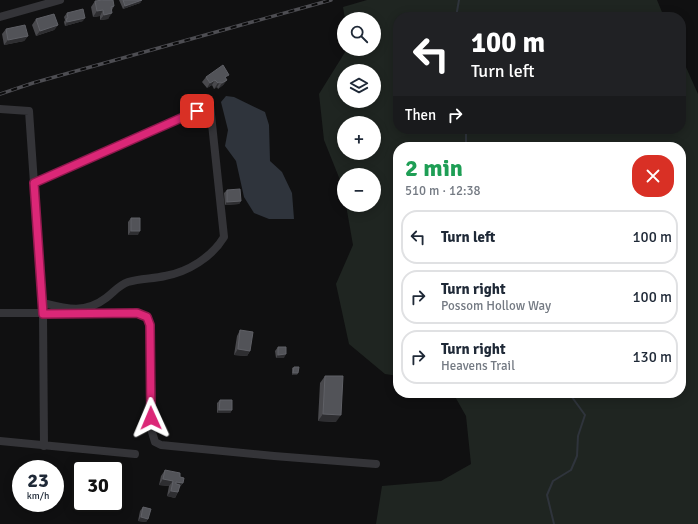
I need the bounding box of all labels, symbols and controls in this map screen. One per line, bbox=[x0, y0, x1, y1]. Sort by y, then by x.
map controls bbox=[337, 12, 381, 212]
button: search bbox=[337, 12, 381, 56]
text: 100 m bbox=[471, 26, 545, 60]
icon: left bbox=[405, 28, 457, 80]
text: Turn left bbox=[471, 60, 534, 82]
button: layers bbox=[337, 64, 381, 108]
pin bbox=[180, 94, 214, 128]
icon: arrive bbox=[186, 100, 208, 122]
icon: right bbox=[444, 104, 466, 126]
text: Then bbox=[405, 106, 436, 124]
button: + bbox=[337, 116, 381, 160]
text: 2 min bbox=[405, 153, 463, 183]
button: close bbox=[632, 155, 674, 197]
button: − bbox=[337, 168, 381, 212]
text: 510 m · 12:38 bbox=[405, 183, 481, 199]
icon: left bbox=[407, 226, 429, 248]
text: Turn left bbox=[441, 228, 495, 246]
text: 100 m bbox=[632, 228, 672, 246]
text: Turn right bbox=[441, 280, 506, 298]
icon: right bbox=[407, 286, 429, 308]
text: 100 m bbox=[632, 288, 672, 306]
text: Possom Hollow Way bbox=[441, 298, 551, 314]
text: Turn right bbox=[441, 340, 506, 358]
icon: right bbox=[407, 346, 429, 368]
text: 130 m bbox=[632, 348, 672, 366]
text: Heavens Trail bbox=[441, 358, 515, 374]
position arrow bbox=[130, 397, 172, 439]
speed limit sign: 30 bbox=[72, 460, 124, 512]
text: 23 bbox=[27, 468, 49, 493]
text: km/h bbox=[27, 490, 49, 502]

